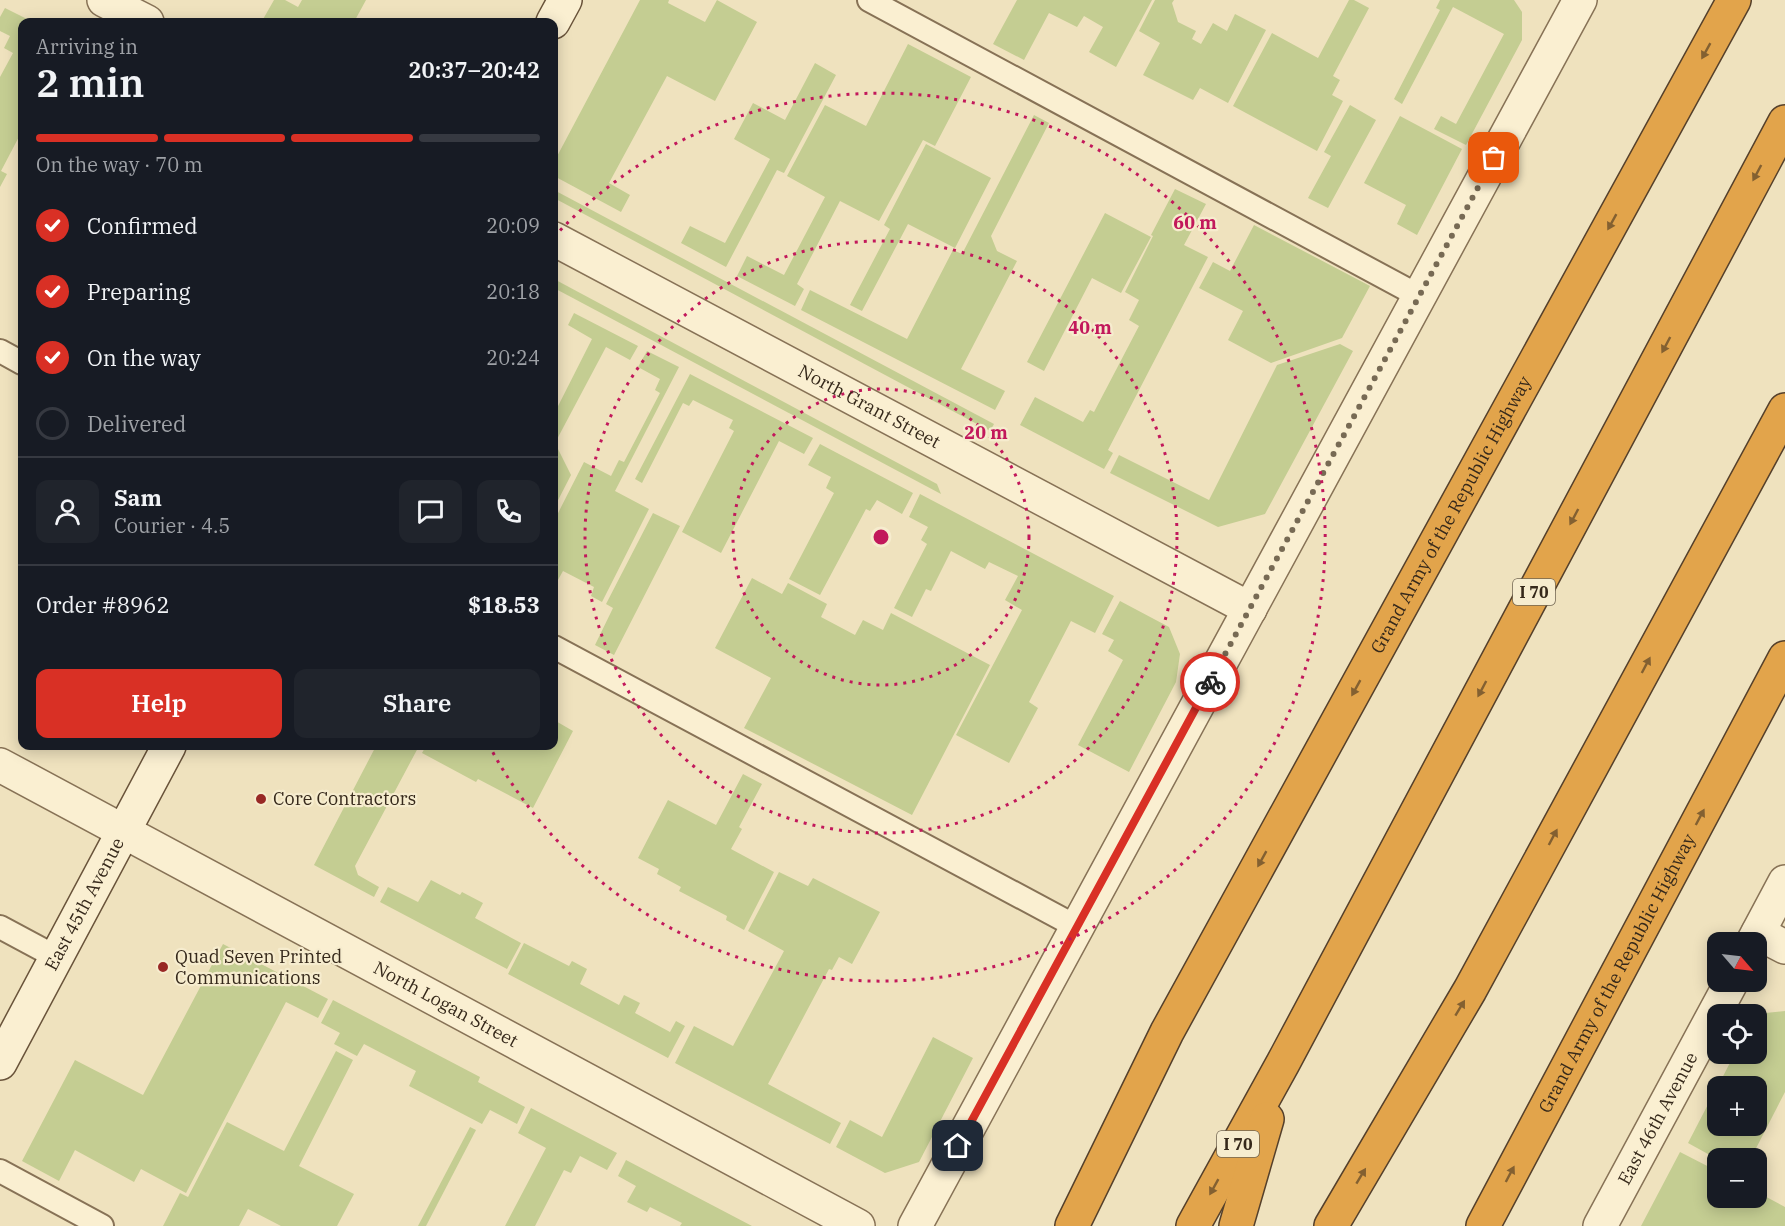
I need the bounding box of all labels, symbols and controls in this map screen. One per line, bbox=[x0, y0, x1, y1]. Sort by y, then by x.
text: Arriving in bbox=[36, 33, 138, 60]
one-way arrow bbox=[1701, 43, 1711, 60]
text: 20:37–20:42 bbox=[408, 55, 540, 84]
text: 2 min bbox=[36, 57, 144, 108]
pin bbox=[1468, 132, 1519, 183]
icon: bag bbox=[1477, 141, 1510, 174]
text: On the way · 70 m bbox=[36, 151, 203, 178]
one-way arrow bbox=[1753, 165, 1762, 182]
icon: check bbox=[36, 209, 69, 242]
text: Confirmed bbox=[87, 211, 198, 240]
text: 60 m bbox=[1173, 211, 1217, 234]
text: 20:09 bbox=[486, 212, 540, 239]
one-way arrow bbox=[1607, 214, 1617, 231]
icon: check bbox=[36, 275, 69, 308]
text: Preparing bbox=[87, 277, 191, 306]
text: 20:18 bbox=[486, 278, 540, 305]
text: 40 m bbox=[1068, 316, 1112, 339]
one-way arrow bbox=[1661, 337, 1671, 354]
icon: check bbox=[36, 341, 69, 374]
text: On the way bbox=[87, 343, 201, 372]
text: 20:24 bbox=[486, 344, 540, 371]
street label: North Grant Street bbox=[795, 359, 944, 453]
street label: Grand Army of the Republic Highway bbox=[1365, 372, 1536, 657]
text: Delivered bbox=[87, 409, 186, 438]
text: 20 m bbox=[964, 421, 1008, 444]
button: person bbox=[36, 480, 99, 543]
button: chat bbox=[399, 480, 462, 543]
button: phone bbox=[477, 480, 540, 543]
text: Sam bbox=[114, 483, 162, 512]
one-way arrow bbox=[1569, 509, 1579, 526]
text: Courier · 4.5 bbox=[114, 512, 230, 539]
centre of rings bbox=[871, 527, 891, 547]
road number: I 70 bbox=[1513, 579, 1555, 605]
text: Order #8962 bbox=[36, 590, 170, 619]
text: $18.53 bbox=[468, 590, 540, 619]
courier bbox=[1180, 652, 1240, 712]
one-way arrow bbox=[1641, 657, 1651, 674]
icon: bike bbox=[1194, 666, 1227, 699]
button: Help bbox=[36, 669, 282, 738]
button: Share bbox=[294, 669, 540, 738]
one-way arrow bbox=[1351, 679, 1361, 696]
one-way arrow bbox=[1477, 681, 1487, 698]
place label: Core Contractors bbox=[273, 787, 416, 810]
marker: Core Contractors bbox=[254, 792, 268, 806]
one-way arrow bbox=[1695, 808, 1705, 825]
one-way arrow bbox=[1548, 828, 1558, 845]
street label: Grand Army of the Republic Highway bbox=[1533, 829, 1701, 1117]
street label: East 45th Avenue bbox=[39, 834, 129, 974]
one-way arrow bbox=[1257, 850, 1267, 867]
north arrow bbox=[1707, 932, 1767, 992]
map controls bbox=[1707, 932, 1767, 1208]
place label: Quad Seven Printed Communications bbox=[175, 945, 342, 989]
street label: North Logan Street bbox=[370, 956, 522, 1052]
marker: Quad Seven Printed Communications bbox=[156, 960, 170, 974]
one-way arrow bbox=[1455, 999, 1465, 1016]
button: locate bbox=[1707, 1004, 1767, 1064]
street label: East 46th Avenue bbox=[1612, 1048, 1702, 1189]
button: + bbox=[1707, 1076, 1767, 1136]
pin bbox=[932, 1120, 983, 1171]
icon: home bbox=[941, 1129, 974, 1162]
road number: I 70 bbox=[1217, 1131, 1259, 1157]
button: − bbox=[1707, 1148, 1767, 1208]
one-way arrow bbox=[1505, 1166, 1515, 1183]
one-way arrow bbox=[1355, 1168, 1366, 1184]
one-way arrow bbox=[1209, 1179, 1219, 1196]

